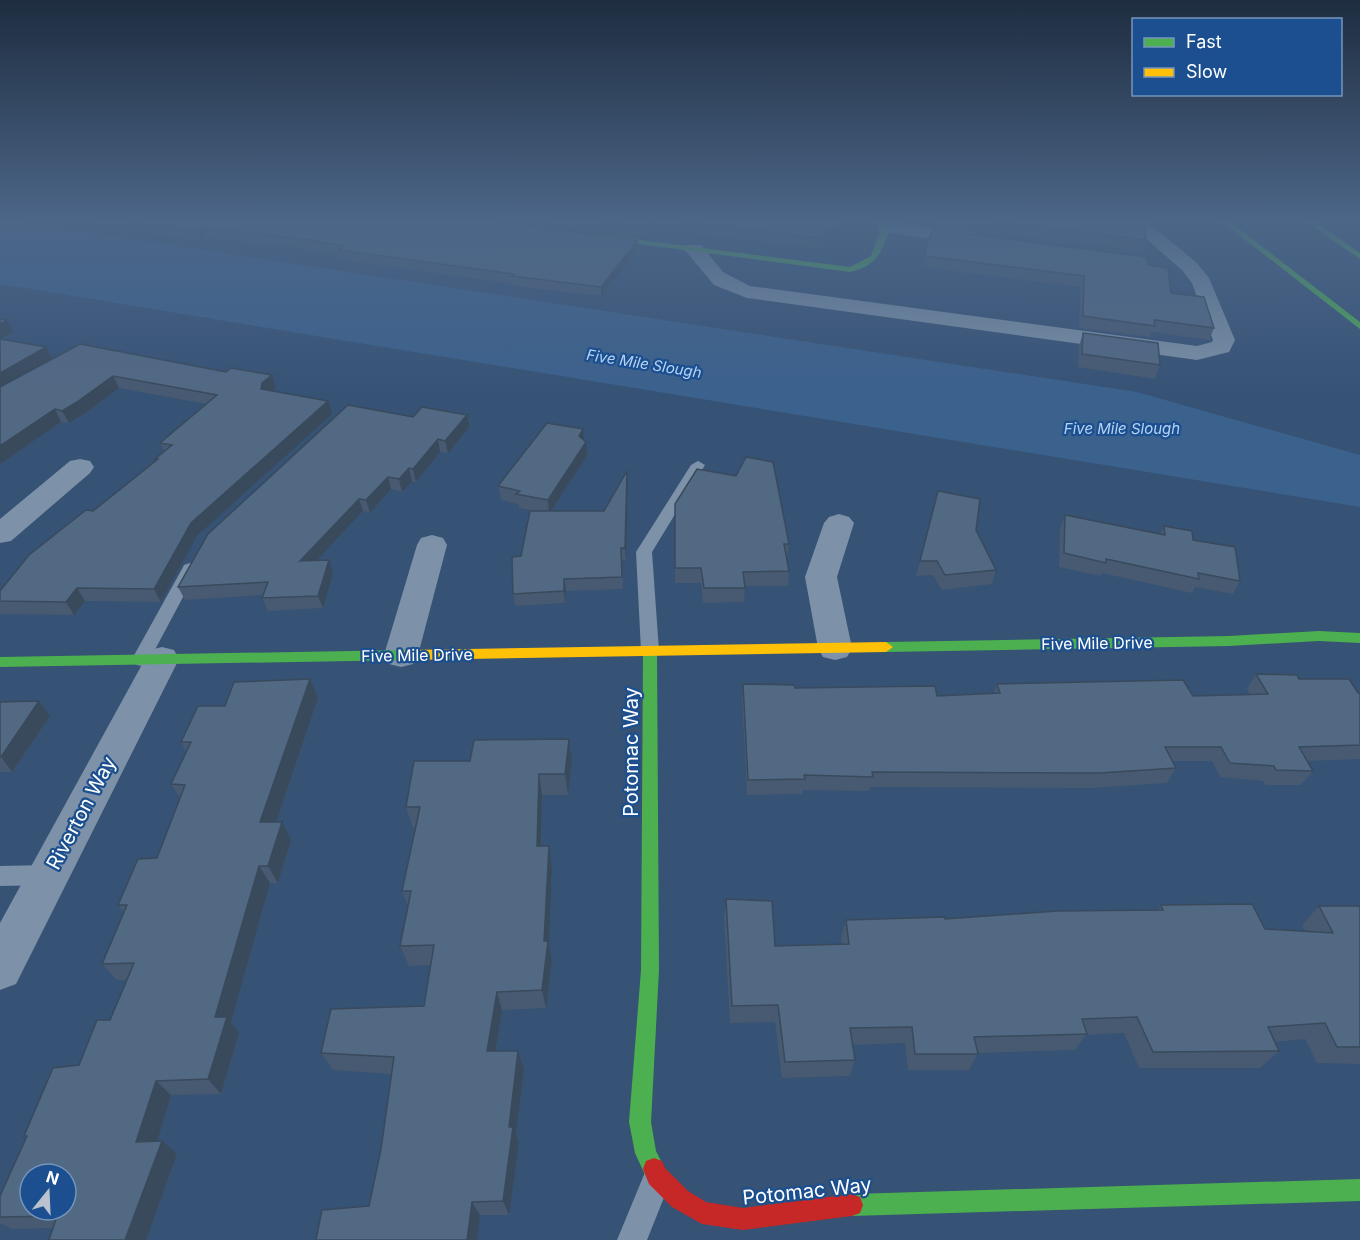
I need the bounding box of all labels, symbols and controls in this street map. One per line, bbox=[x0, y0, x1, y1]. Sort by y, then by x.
legend bbox=[1132, 18, 1342, 96]
text: Fast bbox=[1186, 31, 1222, 52]
text: Slow bbox=[1186, 61, 1227, 82]
water label: Five Mile Slough bbox=[585, 345, 703, 382]
water label: Five Mile Slough bbox=[1064, 419, 1180, 438]
street label: Five Mile Drive bbox=[1041, 632, 1153, 654]
street label: Five Mile Drive bbox=[361, 644, 473, 666]
street label: Potomac Way bbox=[619, 687, 643, 817]
street label: Riverton Way bbox=[41, 752, 121, 874]
north arrow bbox=[18, 1162, 78, 1222]
text: N bbox=[44, 1166, 62, 1189]
street label: Potomac Way bbox=[741, 1172, 873, 1210]

